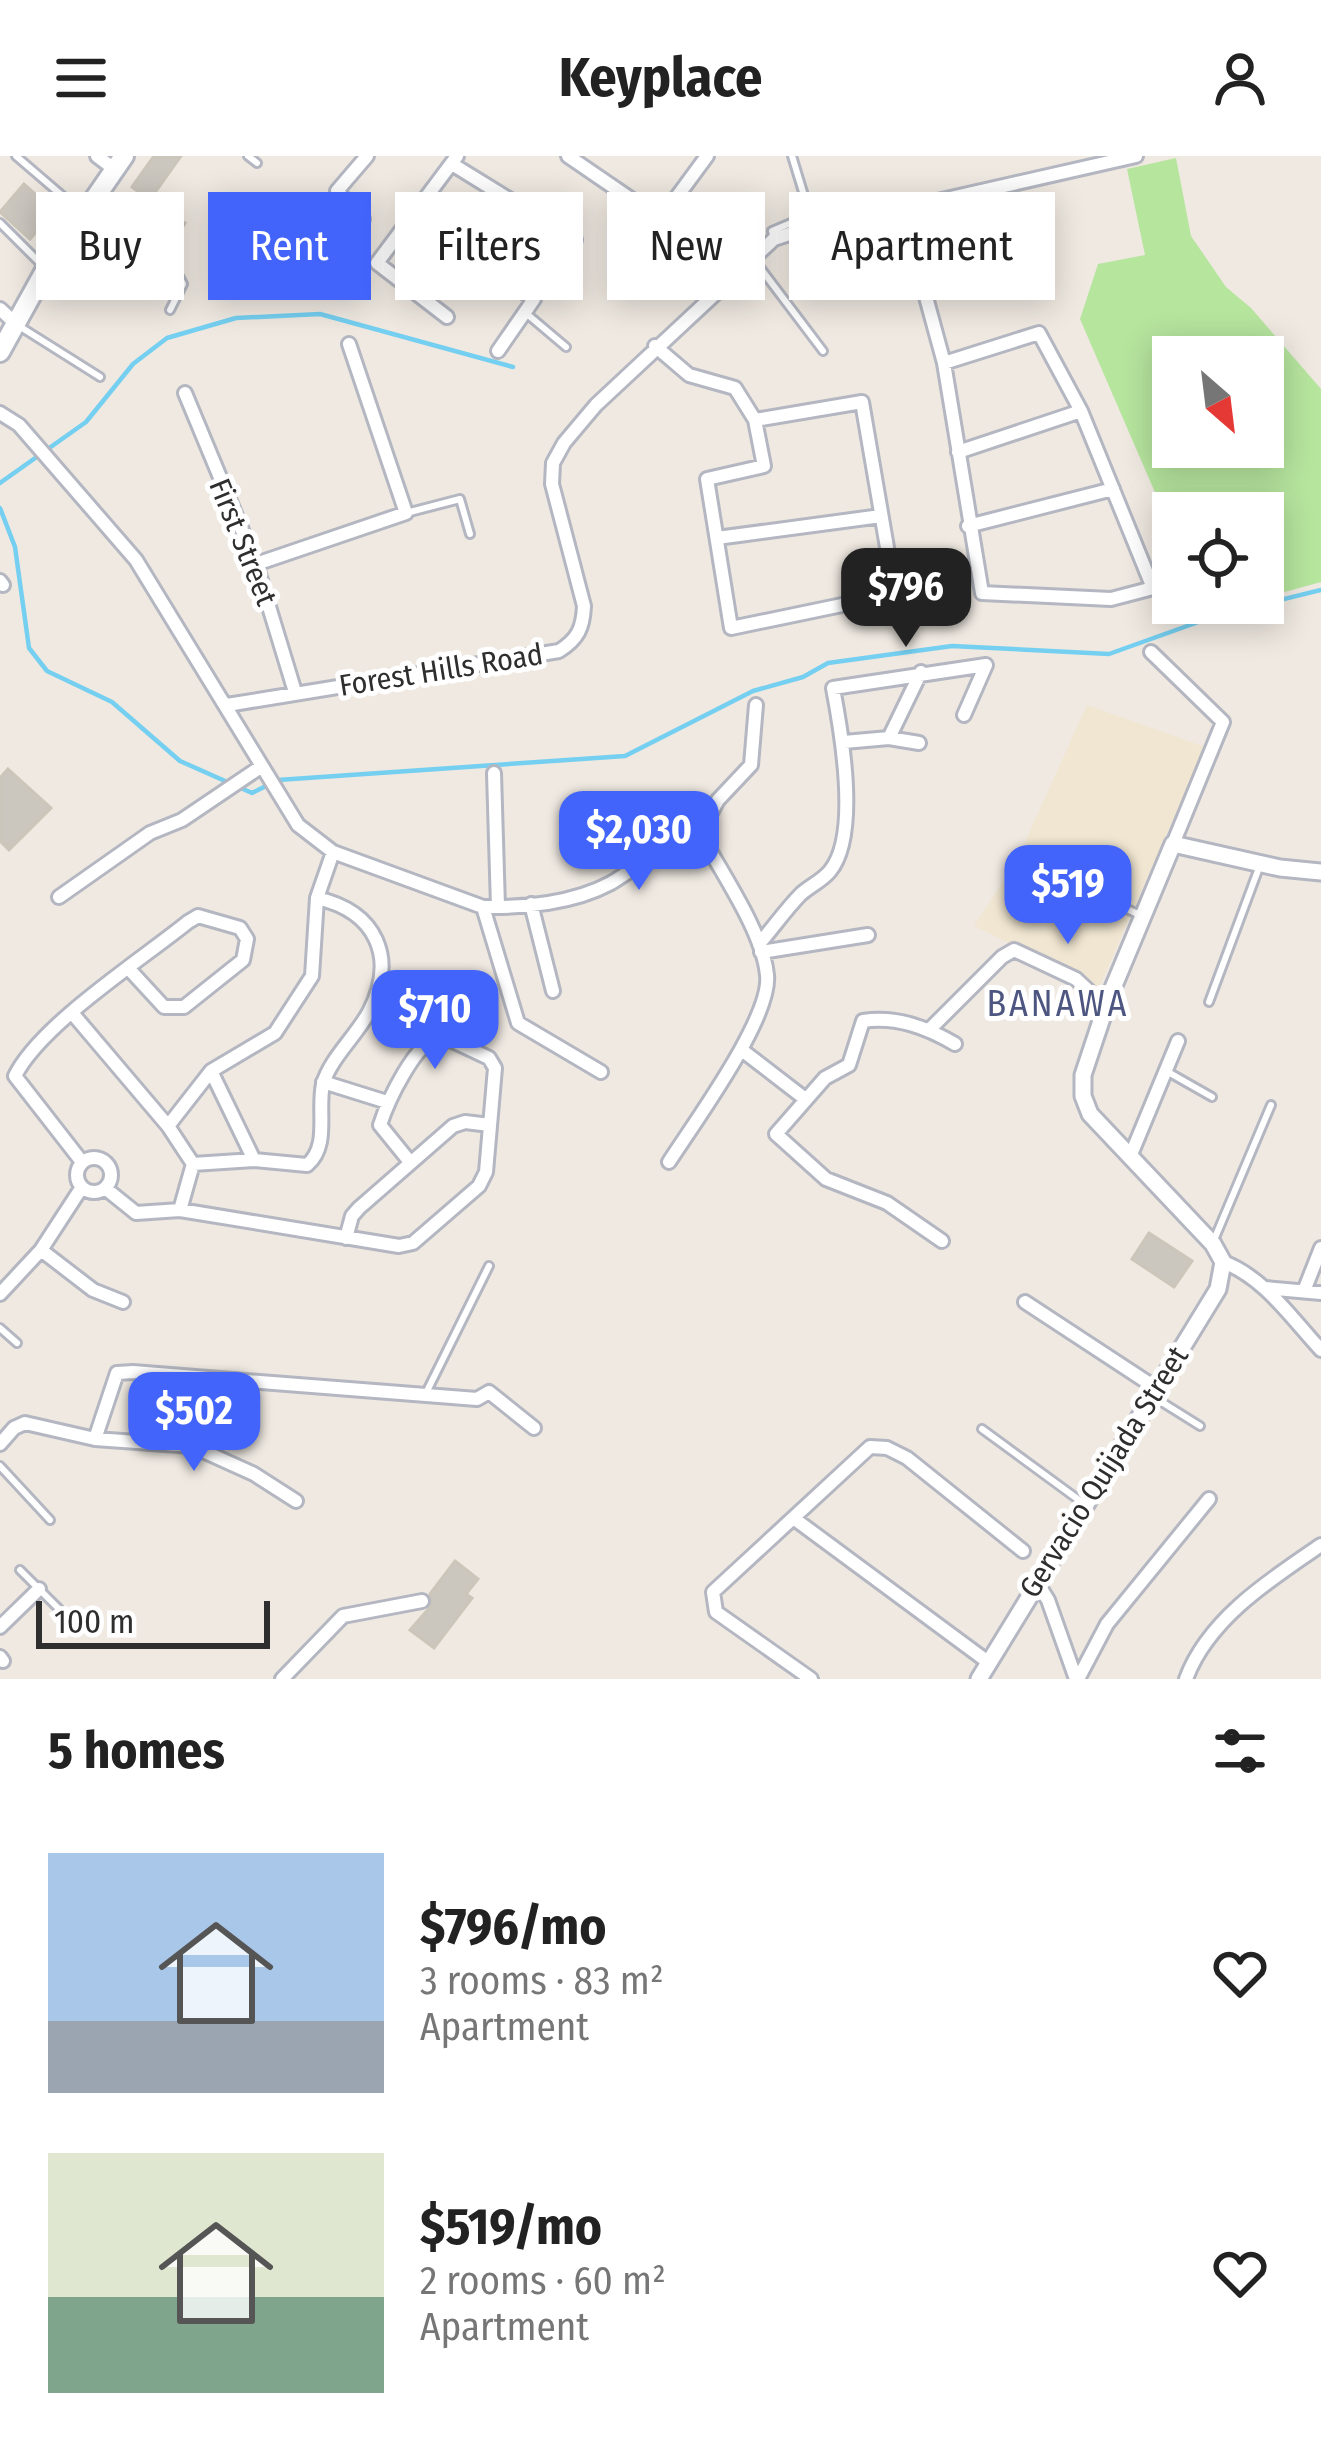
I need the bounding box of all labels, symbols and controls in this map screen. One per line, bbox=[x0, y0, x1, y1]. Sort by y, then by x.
icon: menu bbox=[48, 45, 114, 111]
icon: person bbox=[1207, 45, 1273, 111]
text: Keyplace bbox=[559, 46, 762, 110]
chip: Buy bbox=[36, 192, 184, 300]
chip: Rent bbox=[208, 192, 371, 300]
chip: Filters bbox=[395, 192, 583, 300]
chip: New bbox=[607, 192, 765, 300]
chip: Apartment bbox=[789, 192, 1055, 300]
north arrow bbox=[1152, 336, 1284, 468]
map controls bbox=[1152, 336, 1284, 624]
street label: First Street bbox=[201, 473, 285, 611]
button: locate bbox=[1152, 492, 1284, 624]
pin: $796 bbox=[835, 548, 977, 650]
text: $796 bbox=[868, 564, 944, 610]
street label: Forest Hills Road bbox=[337, 636, 545, 704]
pin: $2,030 bbox=[541, 791, 737, 893]
text: $2,030 bbox=[586, 807, 692, 853]
pin: $519 bbox=[997, 845, 1139, 947]
text: $519 bbox=[1031, 861, 1105, 907]
pin: $710 bbox=[364, 970, 506, 1072]
district label: BANAWA bbox=[986, 982, 1130, 1026]
text: $710 bbox=[398, 986, 472, 1032]
street label: Gervacio Quijada Street bbox=[1012, 1340, 1196, 1604]
pin: $502 bbox=[123, 1372, 265, 1474]
text: $502 bbox=[155, 1388, 233, 1434]
scale bar bbox=[36, 1595, 270, 1648]
text: 100 m bbox=[54, 1602, 134, 1642]
icon: filters bbox=[1207, 1718, 1273, 1784]
text: 5 homes bbox=[48, 1720, 225, 1782]
text: $796/mo bbox=[420, 1896, 606, 1958]
icon: home bbox=[144, 1901, 288, 2045]
icon: heart bbox=[1207, 1940, 1273, 2006]
text: 3 rooms · 83 m² bbox=[420, 1958, 664, 2004]
text: Apartment bbox=[420, 2004, 589, 2050]
text: $519/mo bbox=[420, 2196, 602, 2258]
icon: home bbox=[144, 2201, 288, 2345]
icon: heart bbox=[1207, 2240, 1273, 2306]
text: 2 rooms · 60 m² bbox=[420, 2258, 666, 2304]
text: Apartment bbox=[420, 2304, 589, 2350]

